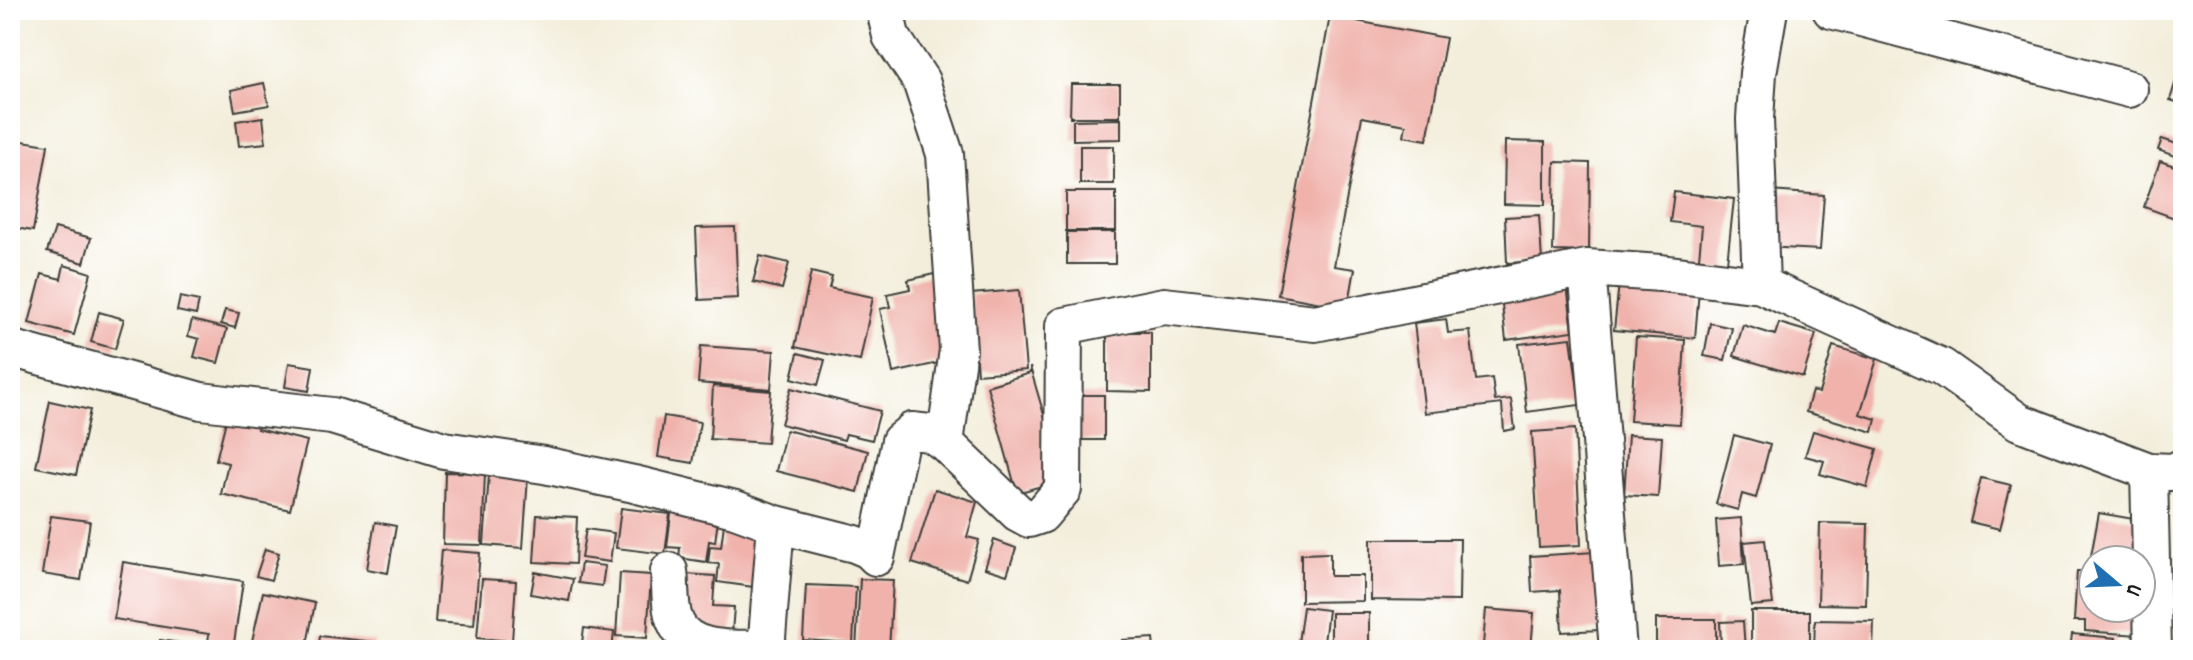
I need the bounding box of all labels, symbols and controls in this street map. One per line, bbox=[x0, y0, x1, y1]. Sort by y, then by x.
north arrow bbox=[2077, 544, 2157, 624]
text: U bbox=[2116, 579, 2149, 599]

